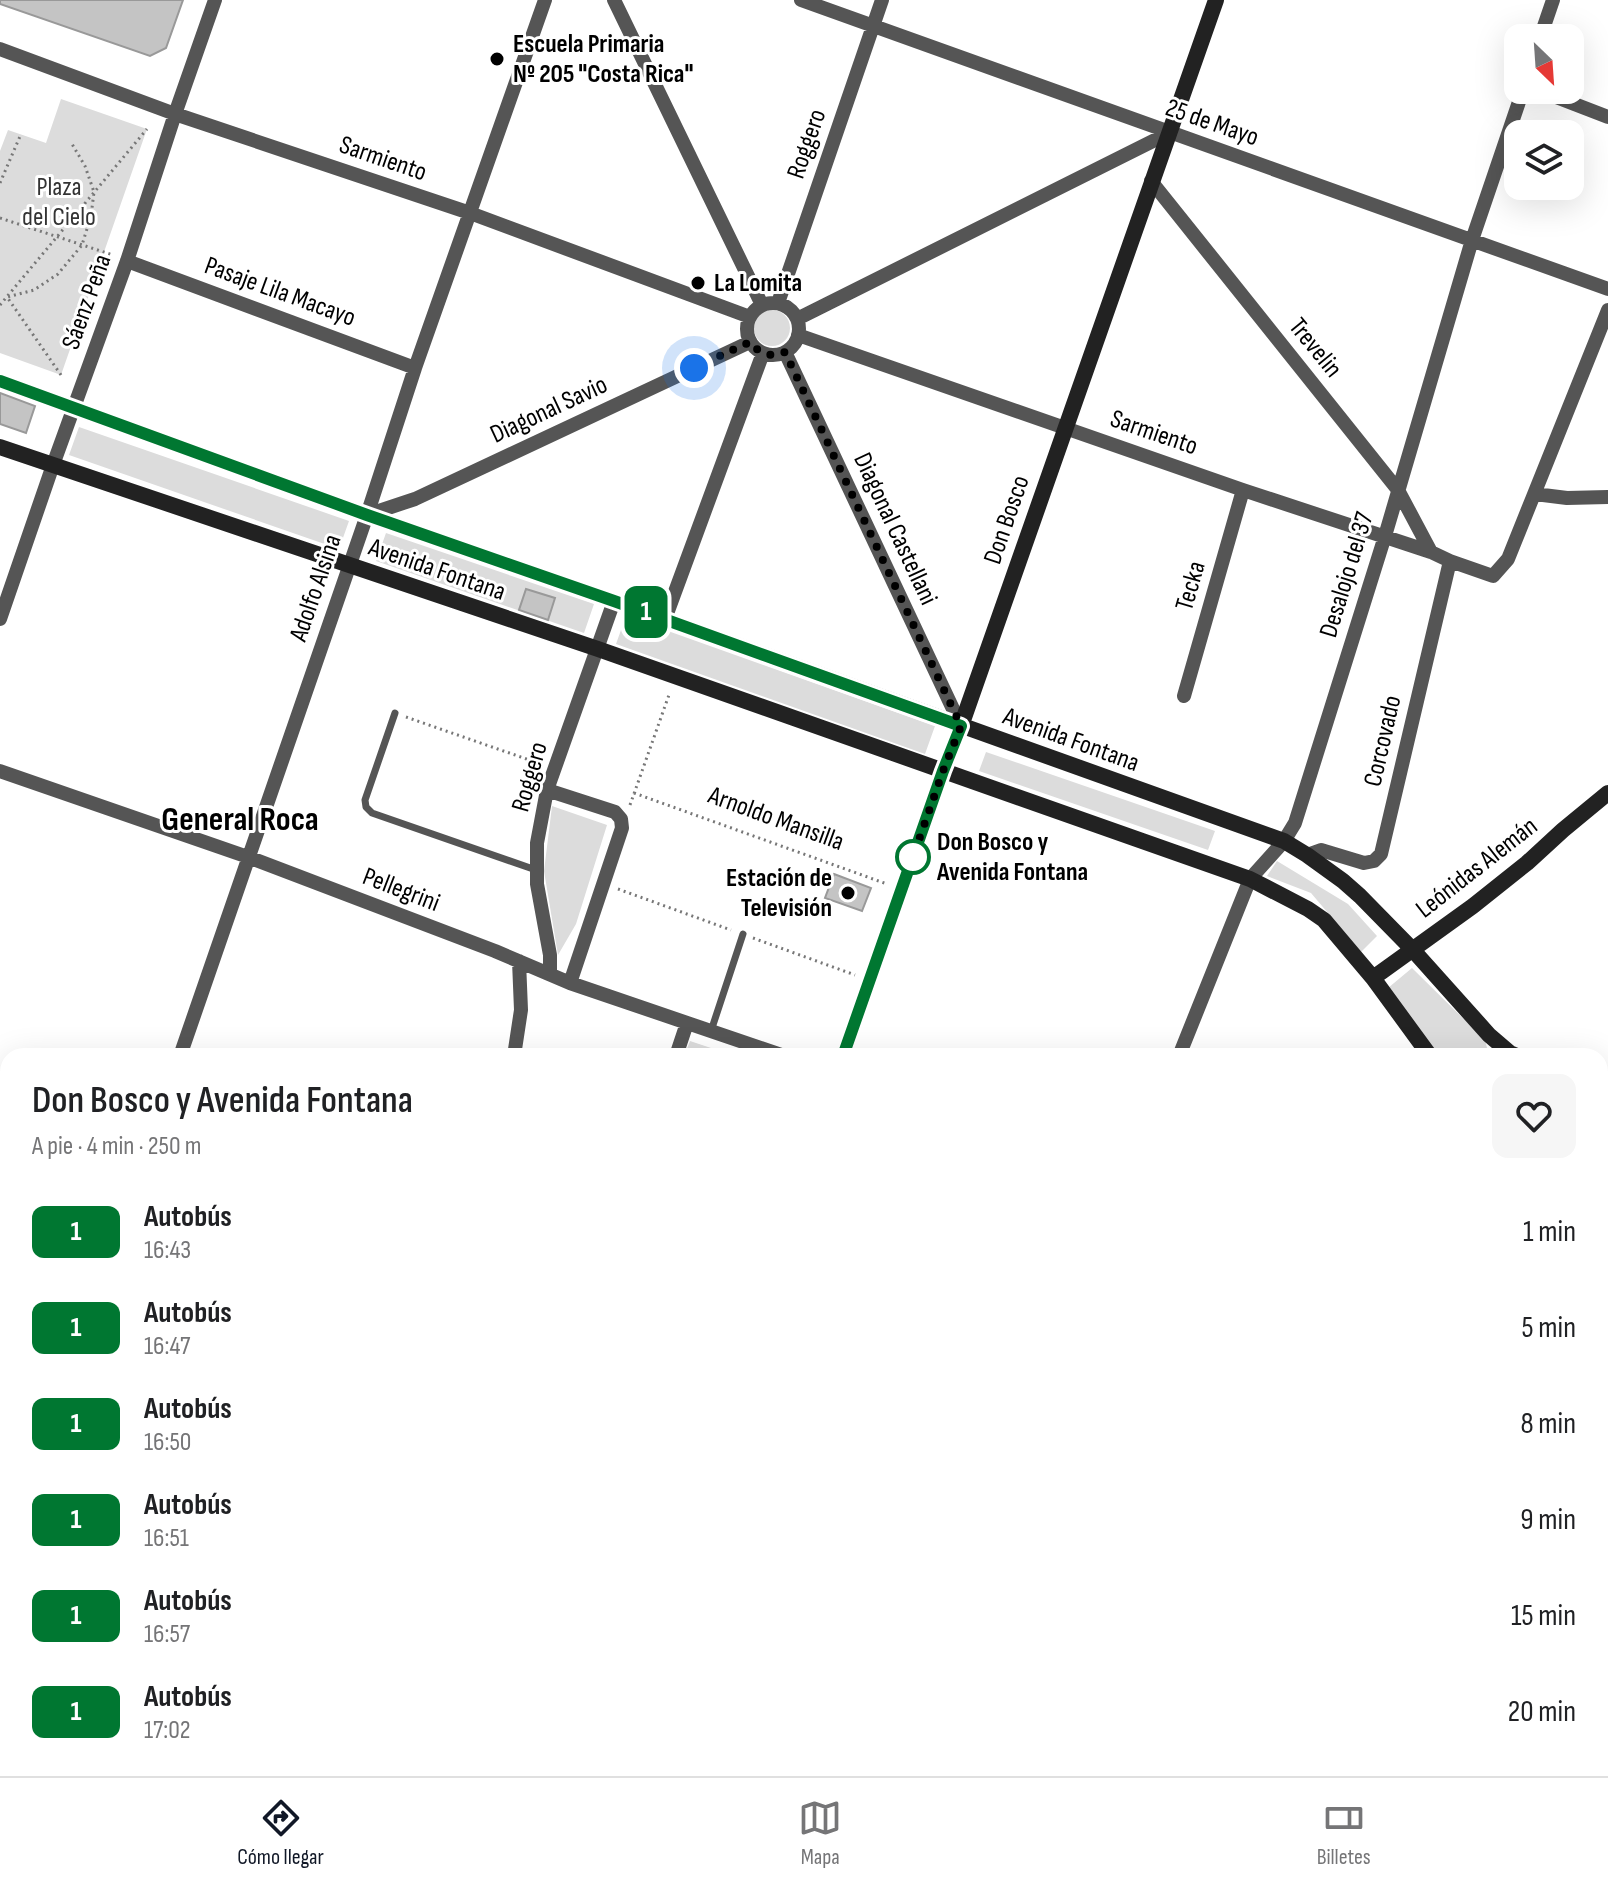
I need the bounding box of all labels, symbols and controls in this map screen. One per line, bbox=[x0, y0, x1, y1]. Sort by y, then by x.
north arrow bbox=[1504, 24, 1584, 104]
map controls bbox=[1504, 24, 1584, 200]
place label: Escuela Primaria Nº 205 "Costa Rica" bbox=[513, 29, 693, 90]
marker: Escuela Primaria Nº 205 "Costa Rica" bbox=[488, 50, 506, 68]
street label: 25 de Mayo bbox=[1161, 93, 1263, 153]
street label: Roggero bbox=[781, 105, 833, 183]
button: layers bbox=[1504, 120, 1584, 200]
street label: Sarmiento bbox=[335, 130, 431, 188]
park label: Plaza del Cielo bbox=[22, 172, 96, 233]
street label: Sáenz Peña bbox=[56, 250, 118, 354]
street label: Pasaje Lila Macayo bbox=[200, 250, 360, 334]
place label: La Lomita bbox=[714, 268, 802, 299]
marker: La Lomita bbox=[689, 274, 707, 292]
street label: Trevelin bbox=[1282, 312, 1348, 384]
your location bbox=[674, 348, 714, 388]
street label: Diagonal Savio bbox=[486, 369, 612, 451]
street label: Sarmiento bbox=[1106, 404, 1202, 462]
street label: Diagonal Castellani bbox=[846, 448, 944, 610]
street label: Don Bosco bbox=[977, 472, 1037, 568]
street label: Desalojo del 37 bbox=[1313, 508, 1381, 641]
street label: Adolfo Alsina bbox=[283, 531, 349, 646]
street label: Avenida Fontana bbox=[364, 532, 509, 608]
street label: Tecka bbox=[1169, 558, 1213, 614]
line badge: 1 bbox=[620, 586, 672, 638]
text: 1 bbox=[641, 595, 651, 628]
street label: Corcovado bbox=[1358, 692, 1408, 790]
street label: Avenida Fontana bbox=[998, 701, 1143, 779]
street label: Roggero bbox=[505, 738, 555, 816]
street label: Arnoldo Mansilla bbox=[703, 780, 848, 858]
district label: General Roca bbox=[161, 799, 319, 840]
street label: Leónidas Alemán bbox=[1410, 811, 1544, 925]
place label: Don Bosco y Avenida Fontana bbox=[936, 827, 1088, 888]
marker: Don Bosco y Avenida Fontana bbox=[896, 840, 930, 874]
street label: Pellegrini bbox=[358, 861, 444, 919]
place label: Estación de Televisión bbox=[726, 863, 832, 924]
marker: Estación de Televisión bbox=[839, 884, 857, 902]
button: heart bbox=[1492, 1074, 1576, 1158]
text: Don Bosco y Avenida Fontana bbox=[32, 1078, 413, 1123]
text: A pie · 4 min · 250 m bbox=[32, 1131, 201, 1162]
text: Autobús bbox=[144, 1199, 232, 1235]
text: 1 min bbox=[1523, 1214, 1576, 1250]
text: 1 bbox=[71, 1215, 81, 1248]
text: 16:43 bbox=[144, 1235, 191, 1266]
text: Autobús bbox=[144, 1295, 232, 1331]
text: 5 min bbox=[1522, 1310, 1576, 1346]
text: 1 bbox=[71, 1311, 81, 1344]
text: 16:47 bbox=[144, 1331, 191, 1362]
text: Autobús bbox=[144, 1391, 232, 1427]
text: 8 min bbox=[1520, 1406, 1576, 1442]
text: 1 bbox=[71, 1407, 81, 1440]
text: 16:50 bbox=[144, 1427, 191, 1458]
text: Autobús bbox=[144, 1487, 232, 1523]
text: 9 min bbox=[1520, 1502, 1576, 1538]
text: 1 bbox=[71, 1503, 81, 1536]
text: 16:51 bbox=[144, 1523, 189, 1554]
text: Autobús bbox=[144, 1583, 232, 1619]
text: 15 min bbox=[1511, 1598, 1576, 1634]
text: 1 bbox=[71, 1599, 81, 1632]
text: 16:57 bbox=[144, 1619, 190, 1650]
text: Autobús bbox=[144, 1679, 232, 1715]
text: 20 min bbox=[1508, 1694, 1576, 1730]
text: 1 bbox=[71, 1695, 81, 1728]
text: 17:02 bbox=[144, 1715, 190, 1746]
tab: Cómo llegar bbox=[237, 1796, 324, 1871]
tab: Mapa bbox=[798, 1796, 842, 1871]
tab: Billetes bbox=[1317, 1796, 1371, 1871]

